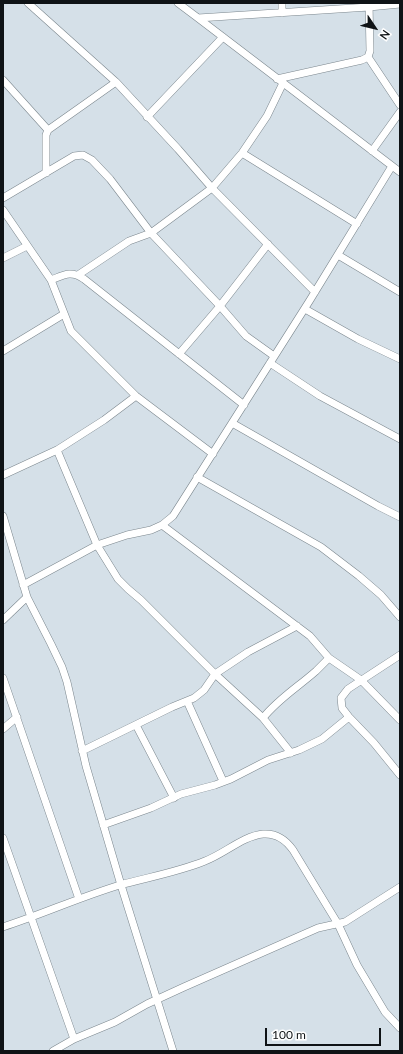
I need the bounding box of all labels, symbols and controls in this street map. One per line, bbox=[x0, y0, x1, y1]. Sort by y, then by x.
north arrow bbox=[355, 8, 395, 48]
text: N bbox=[377, 28, 393, 42]
scale bar bbox=[267, 1020, 383, 1046]
text: 100 m bbox=[272, 1027, 306, 1042]

